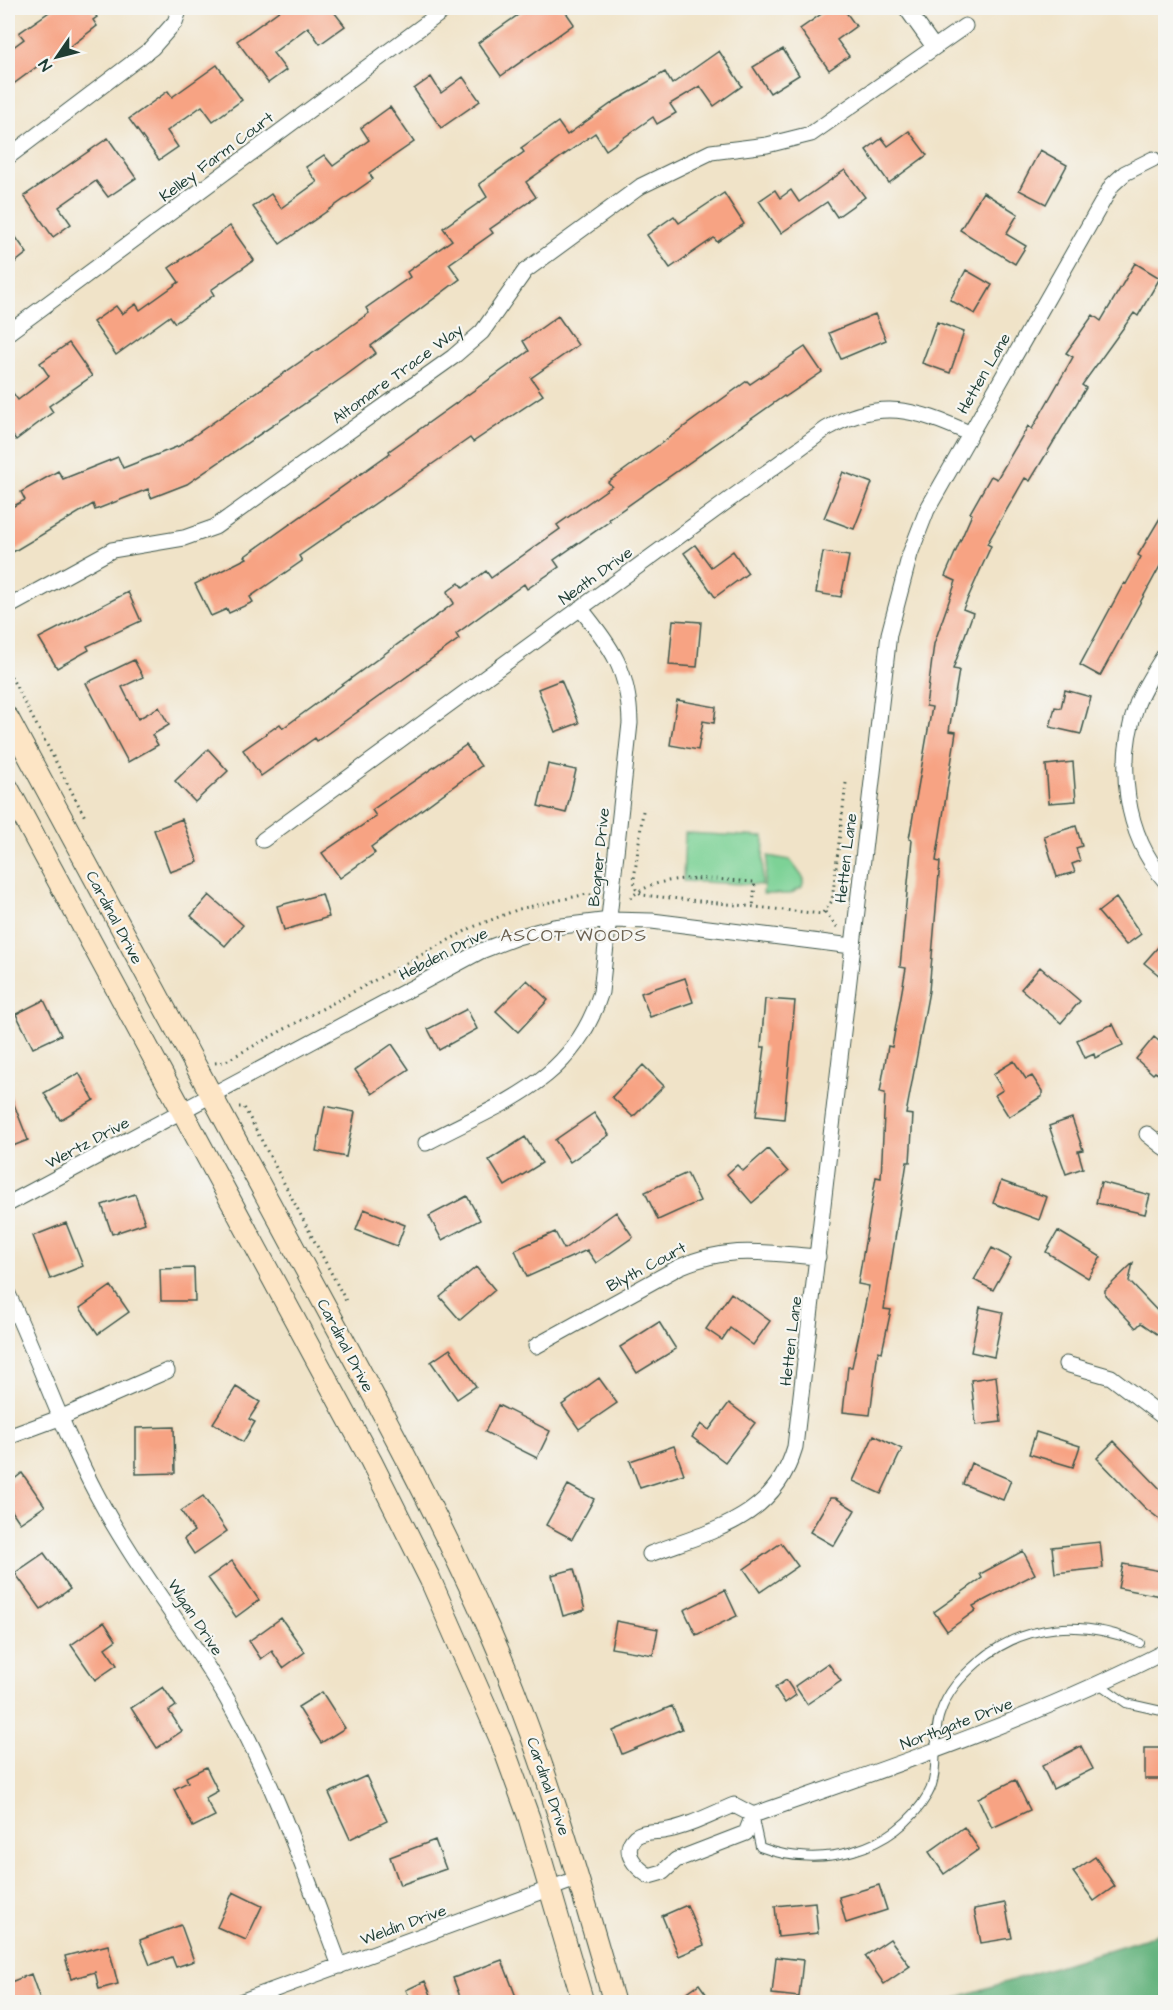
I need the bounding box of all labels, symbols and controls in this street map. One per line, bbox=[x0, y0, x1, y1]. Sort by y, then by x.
north arrow bbox=[27, 27, 87, 87]
text: N bbox=[34, 55, 57, 75]
street label: Kelley Farm Court bbox=[155, 106, 279, 208]
street label: Altomare Trace Way bbox=[328, 319, 468, 430]
street label: Hetten Lane bbox=[952, 329, 1016, 418]
street label: Neath Drive bbox=[554, 541, 637, 610]
street label: Bogner Drive bbox=[583, 806, 616, 908]
street label: Hetten Lane bbox=[830, 812, 862, 904]
street label: Cardinal Drive bbox=[80, 867, 148, 968]
street label: Hebden Drive bbox=[395, 922, 492, 986]
district label: ASCOT WOODS bbox=[500, 923, 648, 948]
street label: Wertz Drive bbox=[42, 1111, 134, 1174]
street label: Blyth Court bbox=[603, 1236, 691, 1298]
street label: Cardinal Drive bbox=[311, 1295, 379, 1396]
street label: Hetten Lane bbox=[775, 1295, 807, 1387]
street label: Wigan Drive bbox=[161, 1575, 228, 1661]
street label: Northgate Drive bbox=[897, 1692, 1016, 1756]
street label: Cardinal Drive bbox=[521, 1734, 575, 1839]
street label: Weldin Drive bbox=[357, 1899, 450, 1951]

